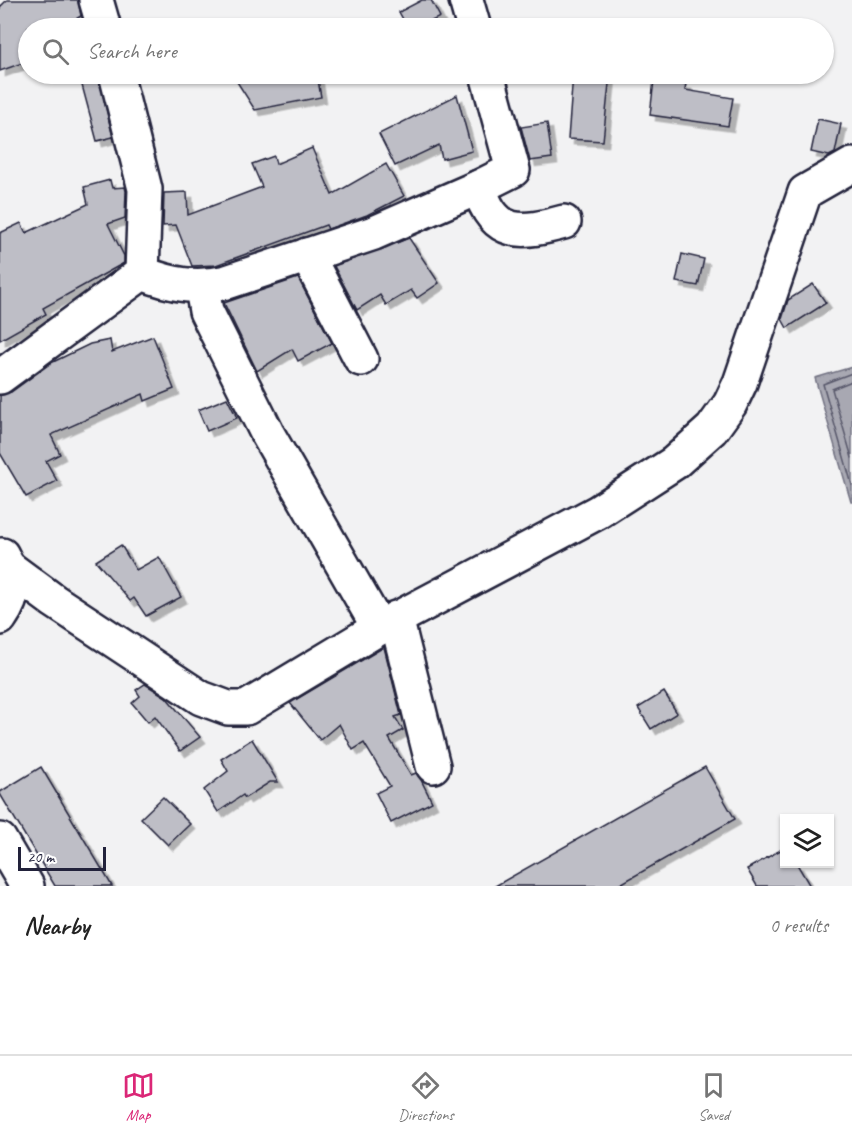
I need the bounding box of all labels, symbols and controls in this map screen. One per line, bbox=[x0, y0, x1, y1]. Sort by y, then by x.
search box bbox=[18, 18, 834, 84]
icon: search bbox=[39, 35, 72, 68]
text: Search here bbox=[87, 37, 177, 65]
map controls bbox=[780, 814, 834, 868]
button: layers bbox=[780, 814, 834, 868]
scale bar bbox=[18, 844, 106, 872]
text: 20 m bbox=[27, 847, 54, 867]
text: Nearby bbox=[24, 909, 89, 942]
text: 0 results bbox=[769, 913, 828, 938]
tab: Map bbox=[122, 1069, 155, 1125]
tab: Directions bbox=[398, 1069, 454, 1125]
tab: Saved bbox=[697, 1069, 730, 1125]

